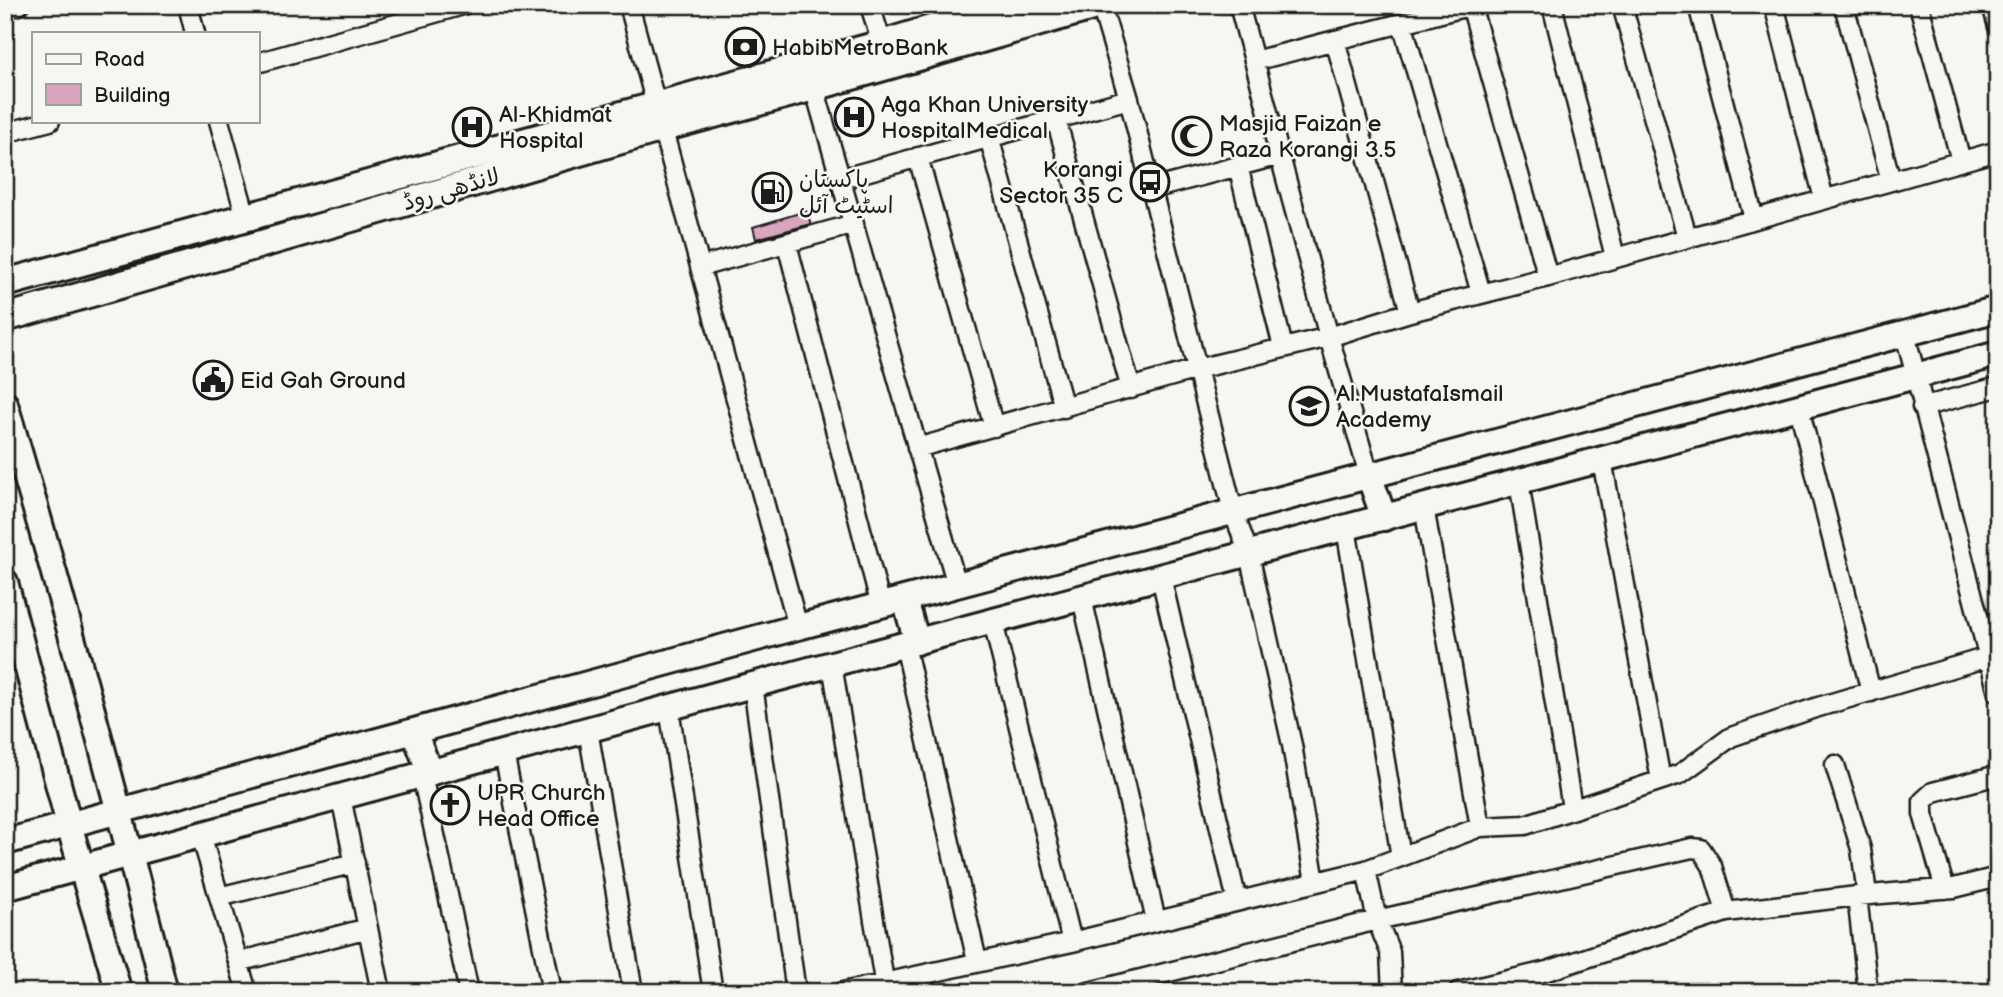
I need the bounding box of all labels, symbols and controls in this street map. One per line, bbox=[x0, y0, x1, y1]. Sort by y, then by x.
bank icon: HabibMetroBank bbox=[724, 26, 766, 68]
legend bbox=[32, 32, 259, 122]
place label: HabibMetroBank bbox=[772, 34, 948, 62]
text: Road bbox=[94, 47, 145, 72]
text: Building bbox=[94, 83, 170, 108]
place label: Aga Khan University HospitalMedical bbox=[881, 91, 1089, 145]
hospital icon: Aga Khan University HospitalMedical bbox=[833, 96, 875, 138]
place label: Al-Khidmat Hospital bbox=[499, 101, 612, 155]
hospital icon: Al-Khidmat Hospital bbox=[451, 106, 493, 148]
place label: Masjid Faizan e Raza Korangi 3.5 bbox=[1219, 110, 1396, 164]
mosque icon: Masjid Faizan e Raza Korangi 3.5 bbox=[1171, 115, 1213, 157]
place label: Korangi Sector 35 C bbox=[999, 156, 1123, 210]
bus stop icon: Korangi Sector 35 C bbox=[1129, 161, 1171, 203]
street label: لانڈھی روڈ bbox=[400, 163, 503, 217]
place label: پاکستان اسٹیٹ آئل bbox=[799, 166, 894, 220]
fuel station icon: پاکستان اسٹیٹ آئل bbox=[751, 171, 793, 213]
public building icon: Eid Gah Ground bbox=[192, 359, 234, 401]
place label: Eid Gah Ground bbox=[240, 367, 406, 395]
place label: Al.MustafaIsmail Academy bbox=[1336, 380, 1503, 434]
school or university icon: Al.MustafaIsmail Academy bbox=[1288, 385, 1330, 427]
place label: UPR Church Head Office bbox=[477, 779, 605, 833]
church icon: UPR Church Head Office bbox=[429, 784, 471, 826]

